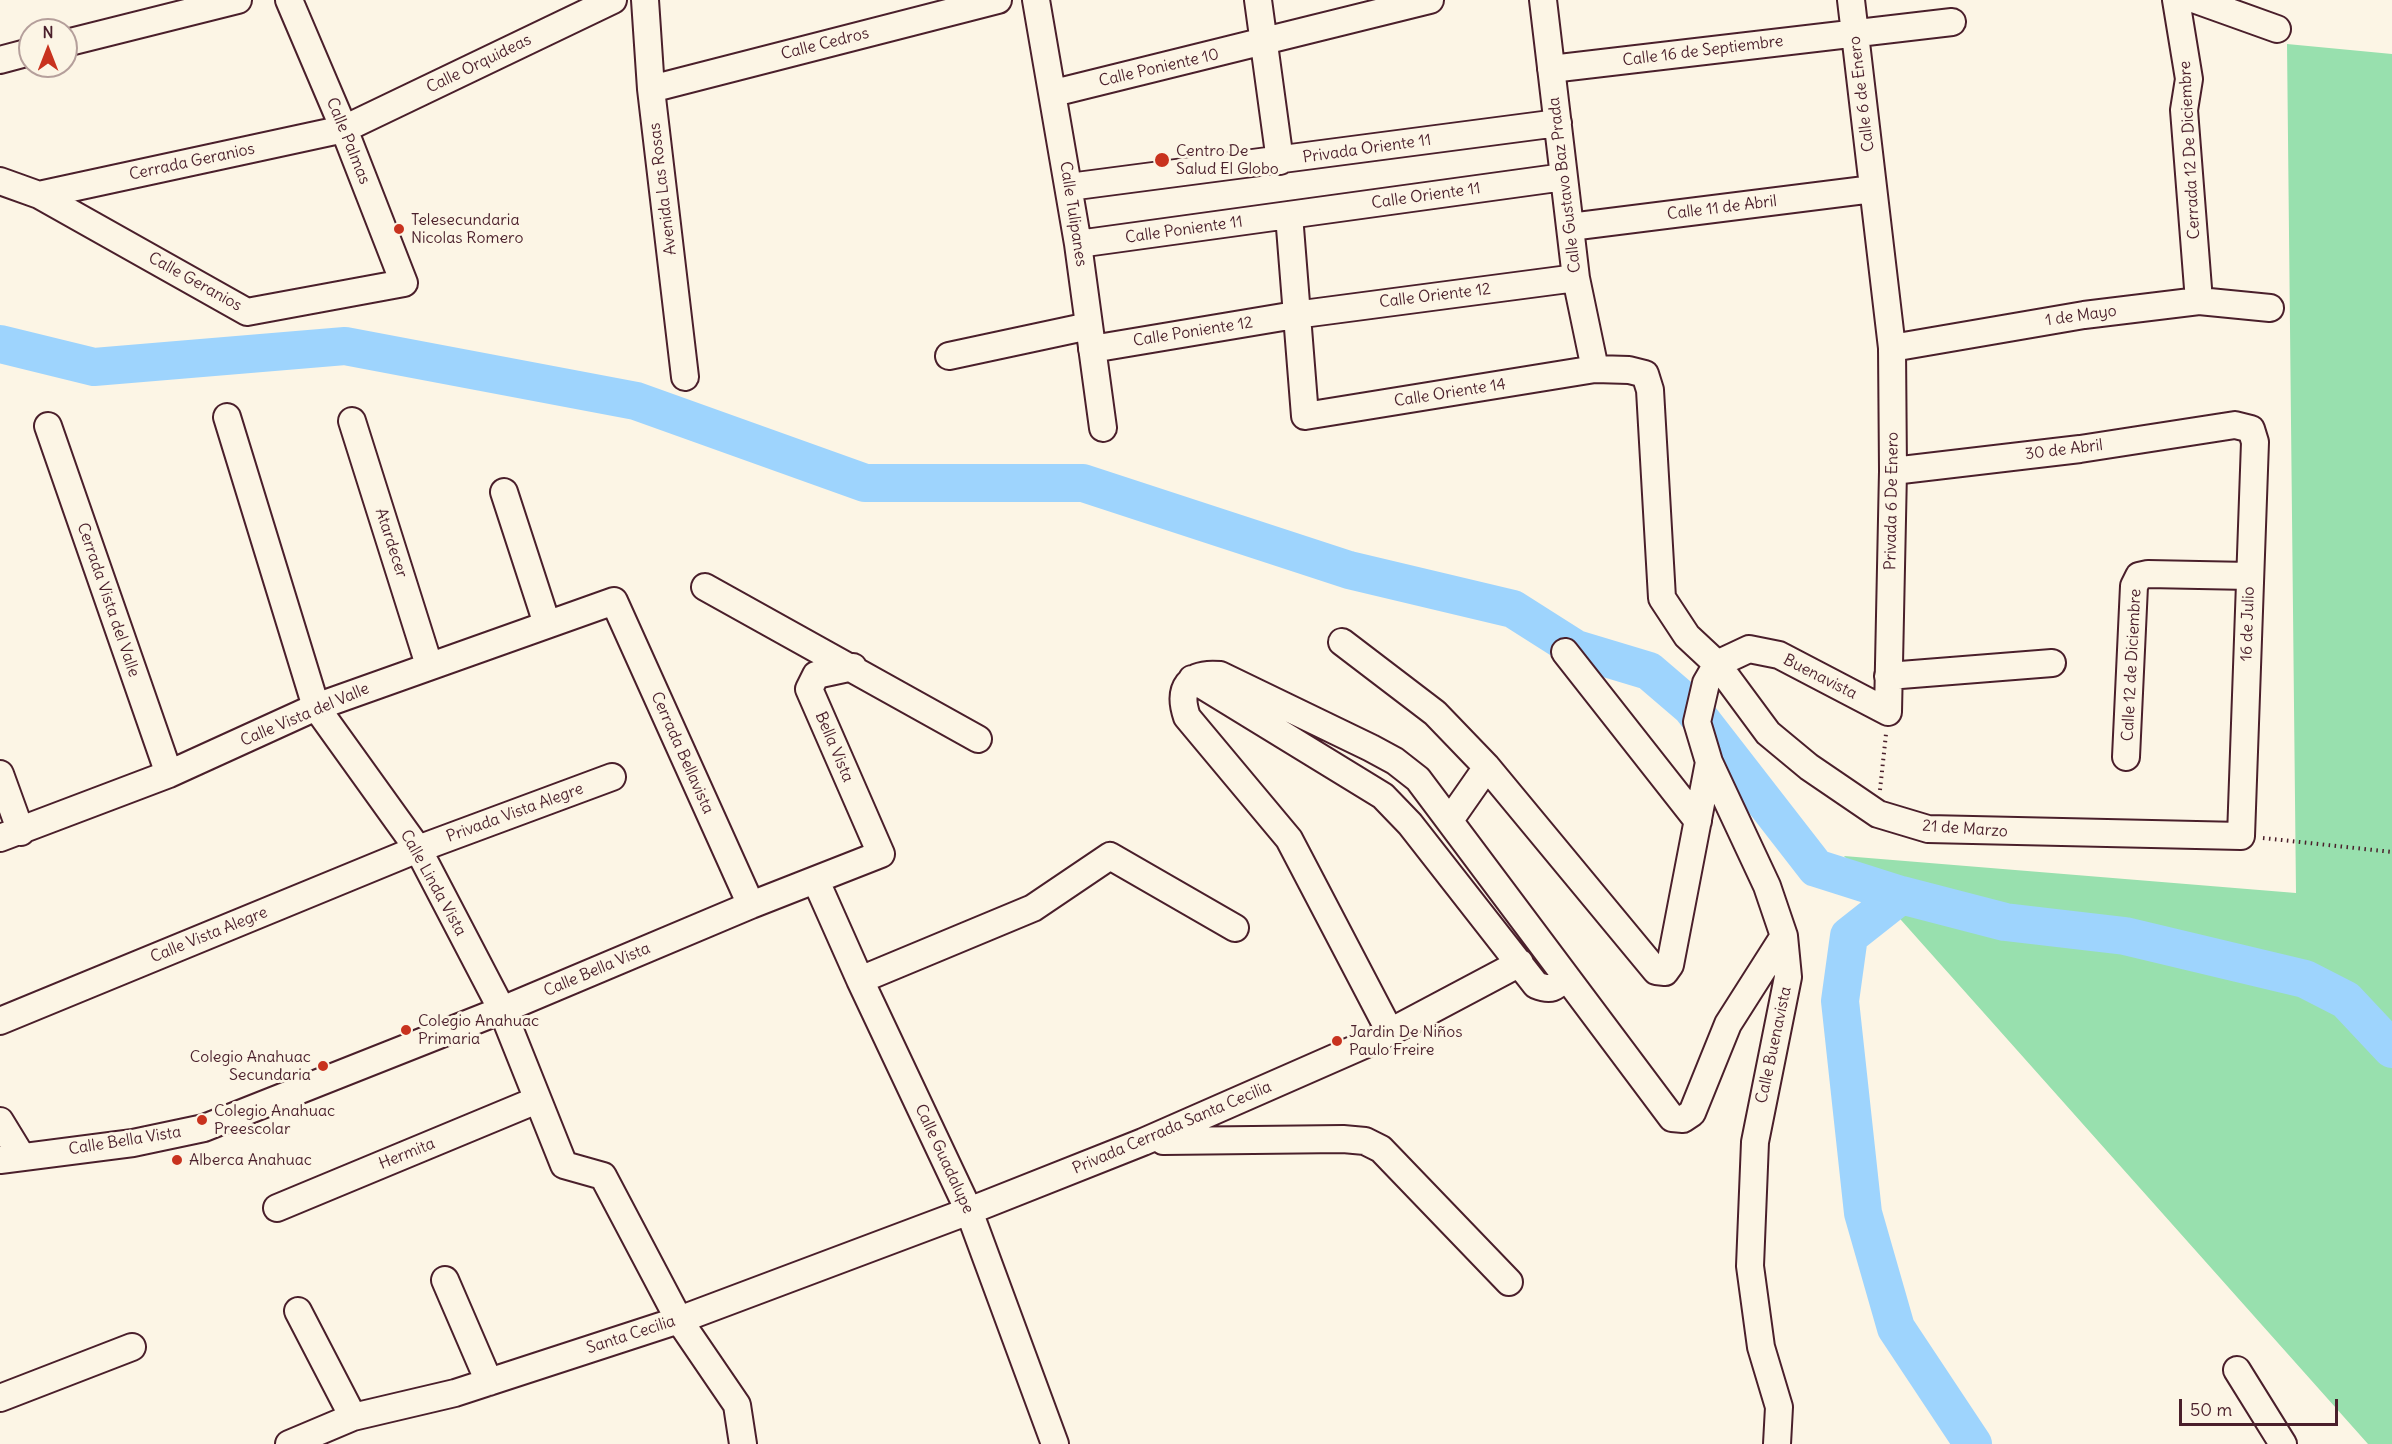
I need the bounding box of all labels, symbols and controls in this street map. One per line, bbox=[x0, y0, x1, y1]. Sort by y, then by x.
north arrow bbox=[18, 18, 78, 78]
text: N bbox=[42, 22, 54, 42]
street label: Calle Cedros bbox=[779, 24, 871, 64]
street label: Calle Orquideas bbox=[424, 30, 534, 98]
street label: Calle 16 de Septiembre bbox=[1621, 32, 1785, 70]
street label: Calle 6 de Enero bbox=[1845, 35, 1879, 153]
street label: Calle Poniente 10 bbox=[1097, 45, 1221, 91]
street label: Cerrada 12 De Diciembre bbox=[2176, 60, 2204, 240]
street label: Calle Palmas bbox=[322, 95, 374, 187]
street label: Calle Gustavo Baz Prada bbox=[1545, 96, 1585, 274]
street label: Avenida Las Rosas bbox=[645, 122, 681, 256]
street label: Privada Oriente 11 bbox=[1302, 130, 1432, 168]
street label: Cerrada Geranios bbox=[127, 139, 257, 185]
place label: Centro De Salud El Globo bbox=[1176, 141, 1279, 179]
marker: Centro De Salud El Globo bbox=[1153, 151, 1171, 169]
street label: Calle Tulipanes bbox=[1055, 160, 1091, 268]
street label: Calle Oriente 11 bbox=[1370, 179, 1482, 213]
street label: Calle 11 de Abril bbox=[1666, 192, 1778, 224]
place label: Telesecundaria Nicolas Romero bbox=[411, 210, 523, 248]
street label: Calle Poniente 11 bbox=[1124, 212, 1244, 248]
marker: Telesecundaria Nicolas Romero bbox=[392, 222, 406, 236]
street label: Calle Geranios bbox=[145, 248, 245, 316]
street label: Calle Oriente 12 bbox=[1378, 280, 1492, 312]
street label: 1 de Mayo bbox=[2044, 301, 2118, 331]
street label: Calle Poniente 12 bbox=[1132, 313, 1254, 351]
street label: Calle Oriente 14 bbox=[1393, 375, 1507, 411]
street label: Privada 6 De Enero bbox=[1881, 432, 1903, 570]
street label: 30 de Abril bbox=[2024, 436, 2104, 464]
street label: Atardecer bbox=[371, 506, 411, 580]
street label: Cerrada Vista del Valle bbox=[73, 520, 143, 680]
street label: 16 de Julio bbox=[2237, 586, 2259, 662]
street label: Calle 12 de Diciembre bbox=[2118, 588, 2146, 742]
street label: Buenavista bbox=[1780, 650, 1860, 704]
street label: Calle Vista del Valle bbox=[238, 679, 372, 751]
street label: Cerrada Bellavista bbox=[646, 689, 718, 817]
street label: Bella Vista bbox=[811, 709, 857, 785]
street label: Privada Vista Alegre bbox=[444, 779, 586, 847]
street label: 21 de Marzo bbox=[1922, 816, 2008, 842]
street label: Calle Linda Vista bbox=[396, 827, 470, 939]
street label: Calle Vista Alegre bbox=[148, 903, 270, 967]
street label: Calle Bella Vista bbox=[541, 939, 653, 1001]
street label: Calle Buenavista bbox=[1752, 985, 1796, 1105]
place label: Colegio Anahuac Primaria bbox=[418, 1011, 539, 1049]
place label: Jardin De Niños Paulo Freire bbox=[1349, 1022, 1463, 1060]
marker: Colegio Anahuac Primaria bbox=[399, 1023, 413, 1037]
marker: Jardin De Niños Paulo Freire bbox=[1330, 1034, 1344, 1048]
place label: Colegio Anahuac Secundaria bbox=[190, 1047, 311, 1085]
marker: Colegio Anahuac Secundaria bbox=[316, 1059, 330, 1073]
street label: Privada Cerrada Santa Cecilia bbox=[1070, 1077, 1274, 1179]
place label: Colegio Anahuac Preescolar bbox=[214, 1101, 335, 1139]
street label: Calle Guadalupe bbox=[910, 1101, 978, 1217]
marker: Colegio Anahuac Preescolar bbox=[195, 1113, 209, 1127]
street label: Calle Bella Vista bbox=[67, 1123, 183, 1159]
street label: Hermita bbox=[376, 1134, 438, 1174]
place label: Alberca Anahuac bbox=[189, 1150, 312, 1170]
marker: Alberca Anahuac bbox=[170, 1153, 184, 1167]
street label: Santa Cecilia bbox=[584, 1312, 678, 1358]
scale bar bbox=[2182, 1387, 2341, 1425]
text: 50 m bbox=[2190, 1398, 2232, 1421]

